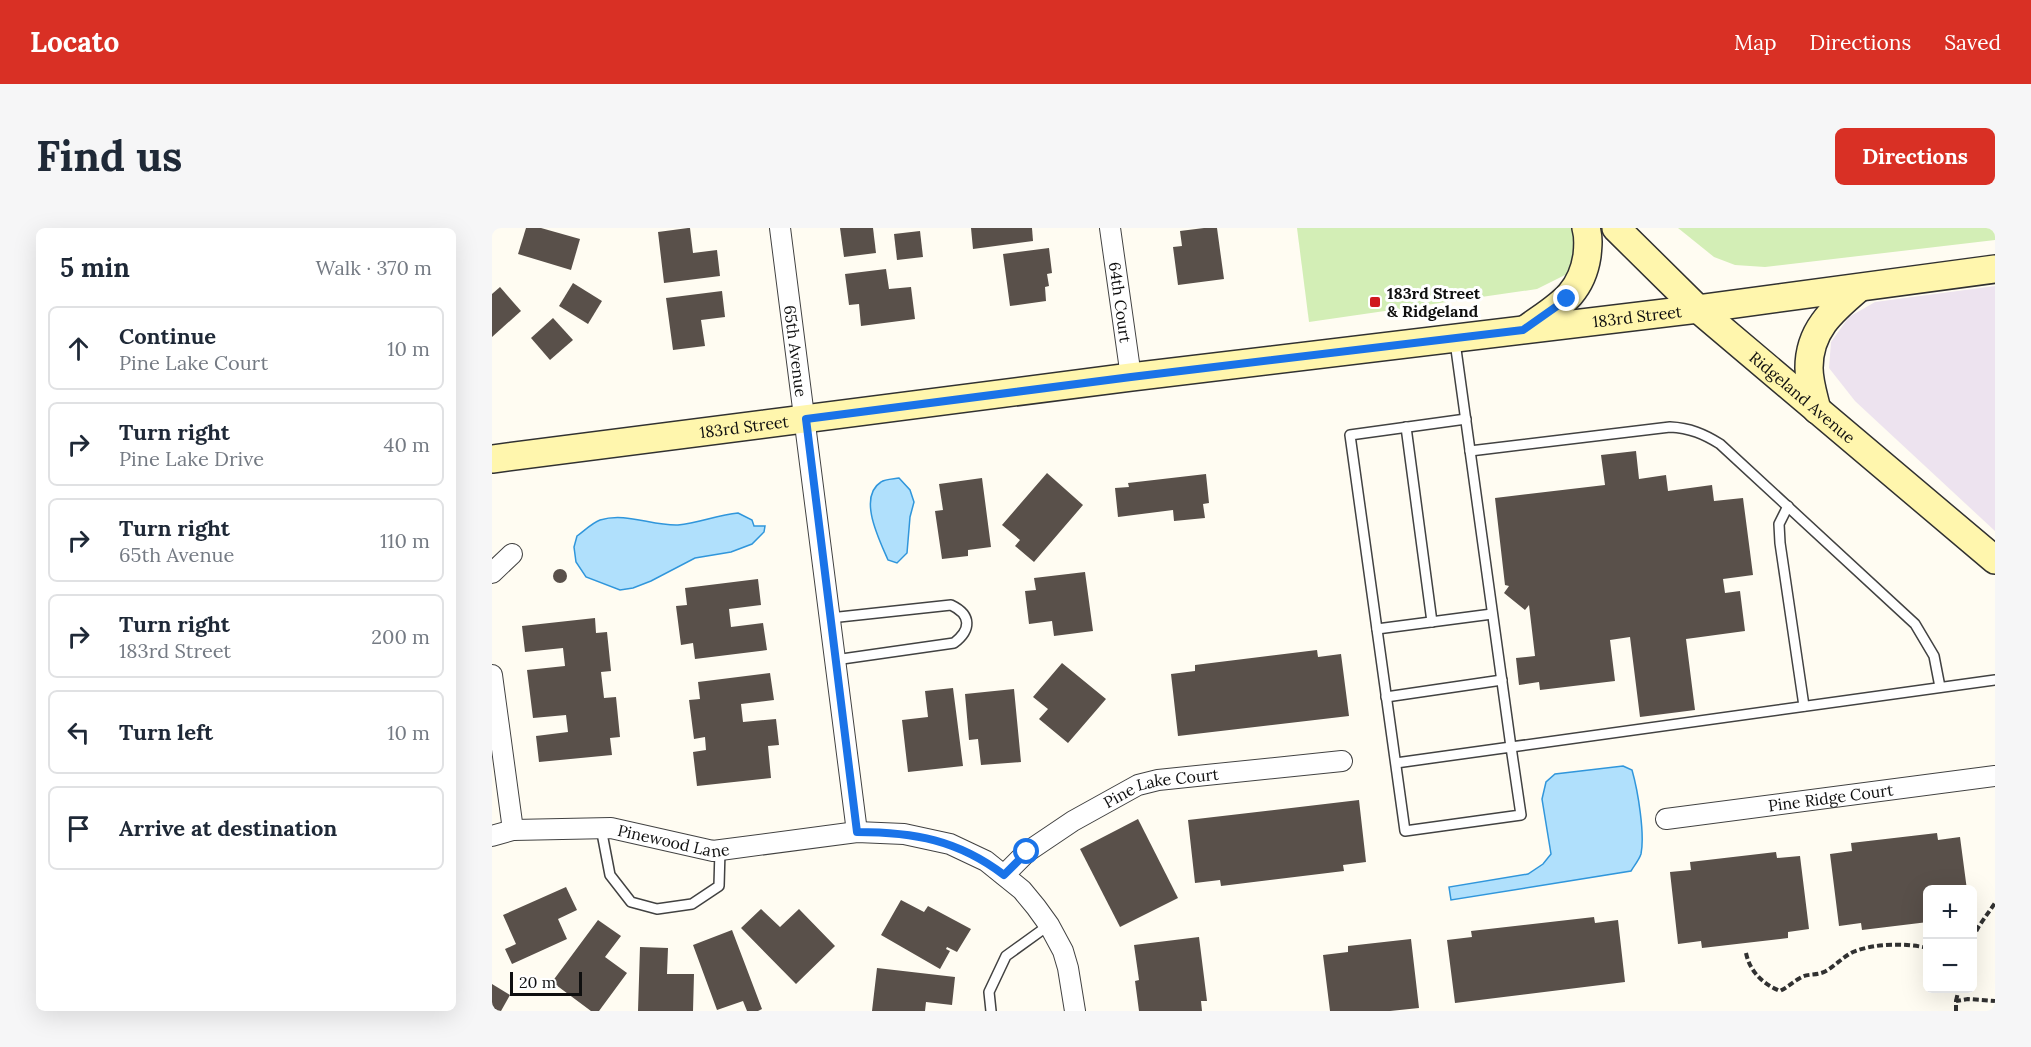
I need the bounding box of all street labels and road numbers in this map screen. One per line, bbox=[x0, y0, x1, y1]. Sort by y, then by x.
street label: 64th Court bbox=[1105, 261, 1136, 345]
street label: 183rd Street bbox=[1591, 301, 1684, 332]
street label: 65th Avenue bbox=[780, 304, 811, 398]
street label: Ridgeland Avenue bbox=[1746, 347, 1860, 448]
street label: 183rd Street bbox=[698, 411, 791, 442]
street label: Pine Lake Court bbox=[1100, 764, 1220, 812]
street label: Pine Ridge Court bbox=[1767, 779, 1895, 816]
street label: Pinewood Lane bbox=[616, 820, 731, 861]

